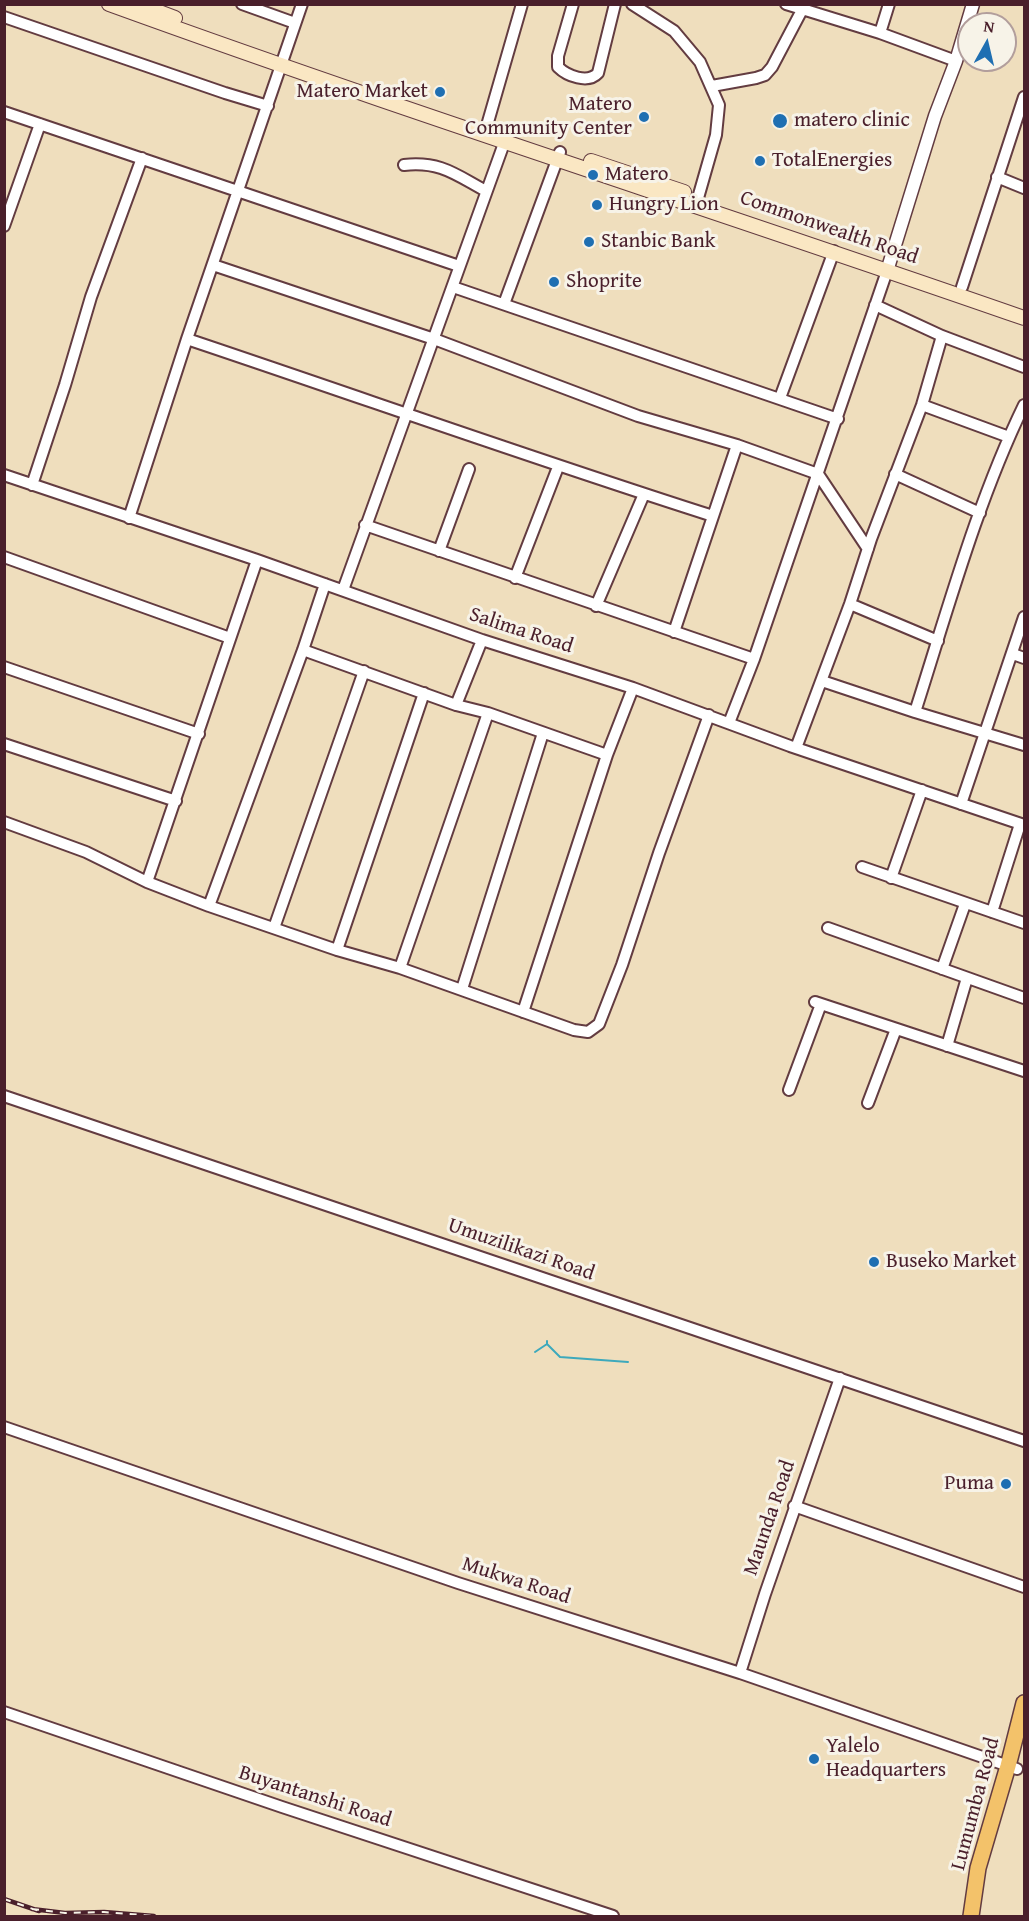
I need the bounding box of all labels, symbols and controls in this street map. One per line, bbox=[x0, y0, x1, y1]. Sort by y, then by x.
north arrow bbox=[957, 12, 1017, 72]
text: N bbox=[982, 14, 996, 39]
place label: Matero Market bbox=[297, 79, 428, 105]
marker: Matero Market bbox=[433, 85, 447, 99]
place label: Matero Community Center bbox=[465, 92, 632, 142]
place label: matero clinic bbox=[794, 108, 910, 134]
marker: Matero Community Center bbox=[637, 110, 651, 124]
marker: matero clinic bbox=[771, 112, 789, 130]
place label: TotalEnergies bbox=[772, 148, 892, 174]
marker: TotalEnergies bbox=[753, 154, 767, 168]
place label: Matero bbox=[605, 162, 668, 188]
marker: Matero bbox=[586, 168, 600, 182]
street label: Commonwealth Road bbox=[737, 186, 921, 270]
place label: Hungry Lion bbox=[609, 192, 719, 218]
marker: Hungry Lion bbox=[590, 198, 604, 212]
place label: Stanbic Bank bbox=[601, 229, 715, 255]
marker: Stanbic Bank bbox=[582, 235, 596, 249]
place label: Shoprite bbox=[566, 269, 642, 295]
marker: Shoprite bbox=[547, 275, 561, 289]
street label: Salima Road bbox=[466, 602, 576, 660]
street label: Umuzilikazi Road bbox=[444, 1213, 598, 1287]
place label: Buseko Market bbox=[886, 1249, 1016, 1275]
marker: Buseko Market bbox=[867, 1255, 881, 1269]
street label: Maunda Road bbox=[739, 1457, 801, 1579]
place label: Puma bbox=[944, 1471, 994, 1497]
marker: Puma bbox=[999, 1477, 1013, 1491]
street label: Mukwa Road bbox=[459, 1552, 573, 1610]
place label: Yalelo Headquarters bbox=[826, 1734, 946, 1784]
street label: Lumumba Road bbox=[946, 1735, 1006, 1873]
marker: Yalelo Headquarters bbox=[807, 1752, 821, 1766]
street label: Buyantanshi Road bbox=[236, 1760, 394, 1834]

